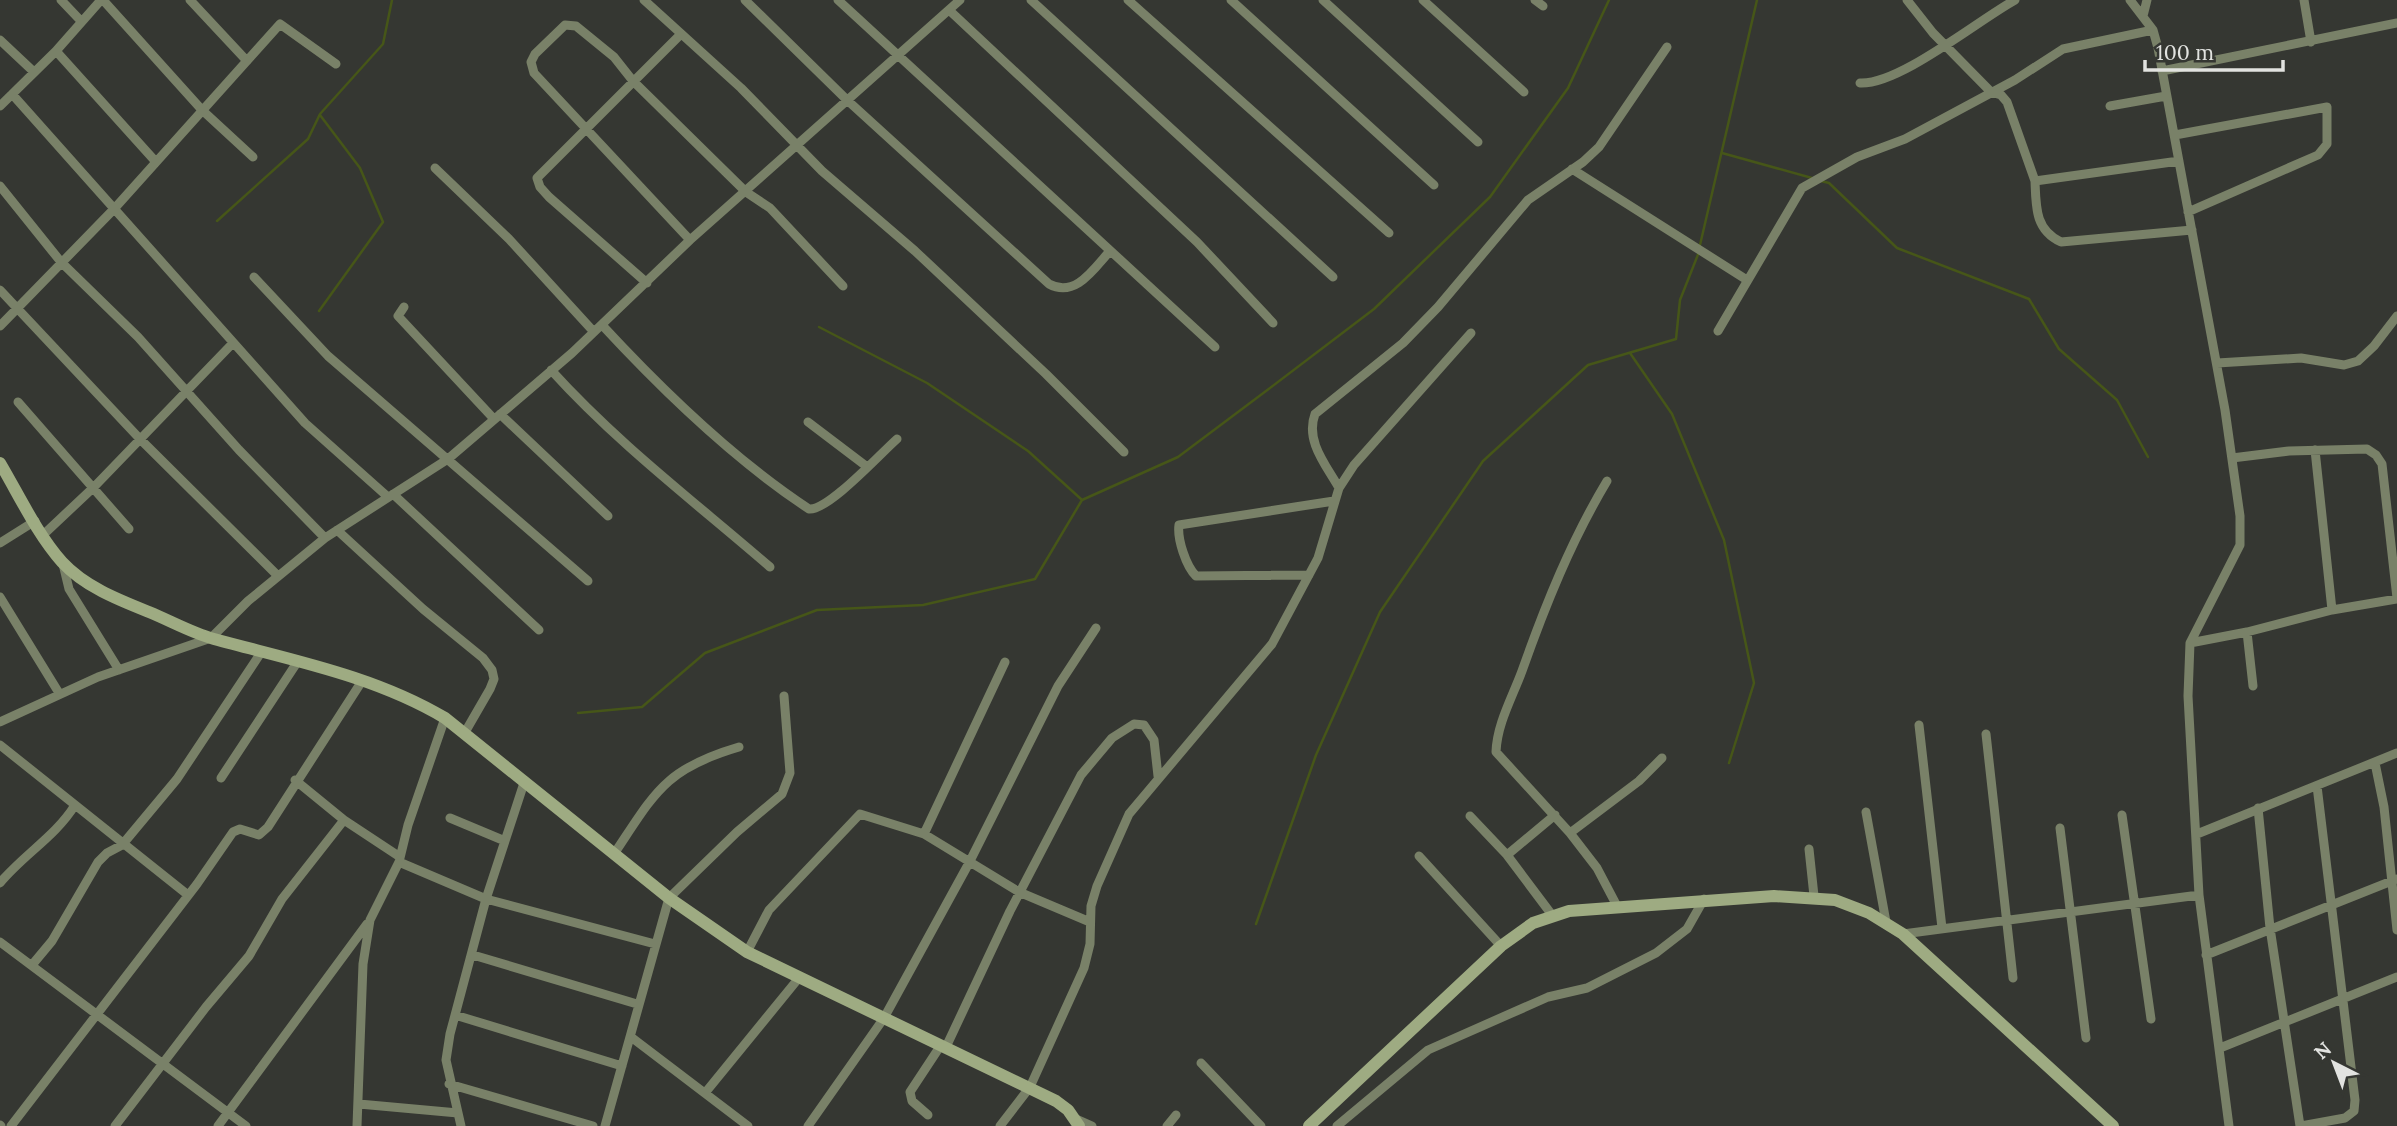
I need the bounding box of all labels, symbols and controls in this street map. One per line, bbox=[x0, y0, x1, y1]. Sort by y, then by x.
scale bar bbox=[2145, 28, 2283, 72]
text: 100 m bbox=[2156, 39, 2214, 66]
north arrow bbox=[2299, 1028, 2369, 1098]
text: N bbox=[2309, 1036, 2336, 1064]

